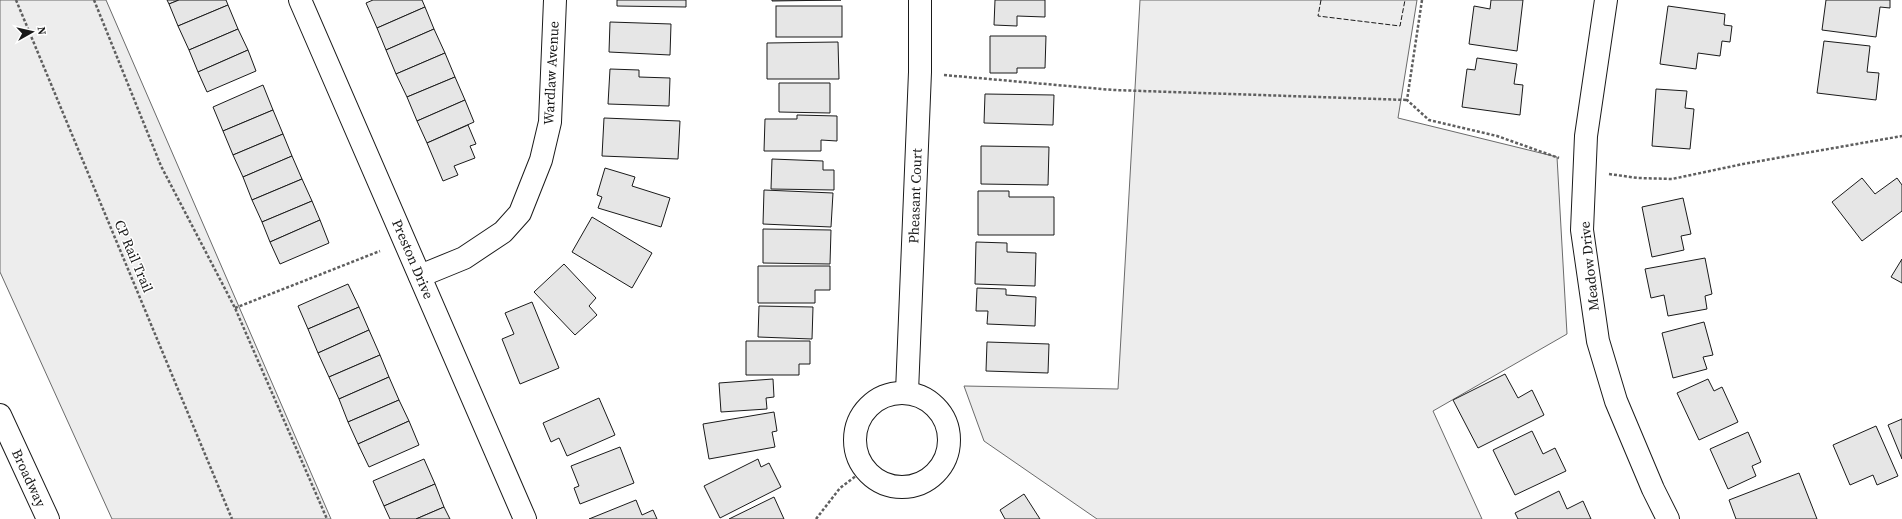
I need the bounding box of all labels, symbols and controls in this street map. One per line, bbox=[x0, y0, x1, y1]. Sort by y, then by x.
north arrow bbox=[12, 12, 52, 52]
street label: Wardlaw Avenue bbox=[538, 21, 564, 125]
text: N bbox=[33, 26, 49, 36]
street label: Pheasant Court bbox=[903, 148, 927, 244]
street label: Preston Drive bbox=[387, 216, 439, 302]
street label: CP Rail Trail bbox=[110, 217, 158, 295]
street label: Meadow Drive bbox=[1574, 220, 1604, 312]
street label: Broadway bbox=[7, 446, 51, 511]

